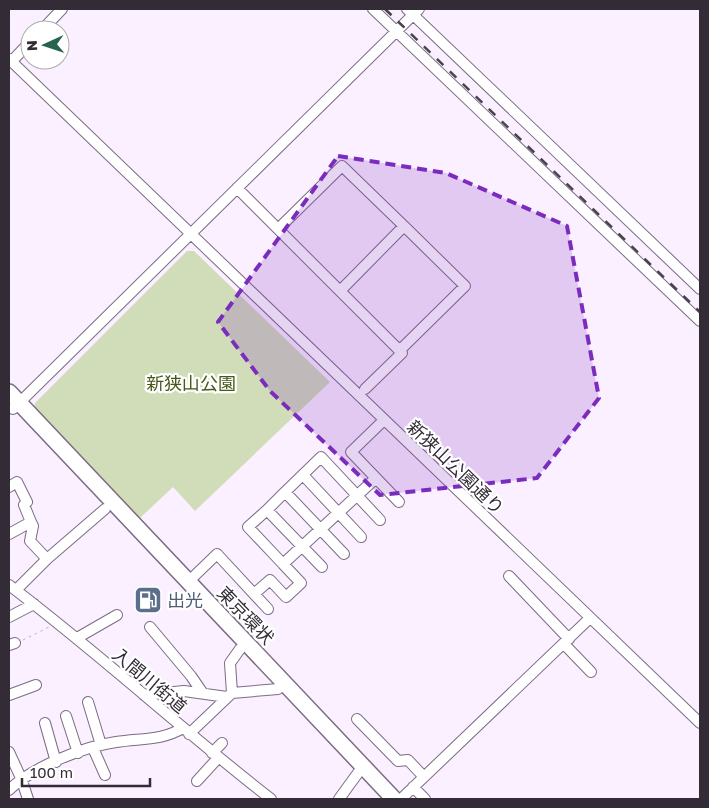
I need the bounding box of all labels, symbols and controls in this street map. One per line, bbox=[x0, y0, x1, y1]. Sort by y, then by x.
north arrow bbox=[20, 20, 70, 70]
text: N bbox=[23, 40, 40, 51]
park label: 新狭山公園 bbox=[146, 372, 236, 394]
street label: 新狭山公園通り bbox=[403, 415, 509, 519]
street label: 東京環状 bbox=[213, 581, 279, 649]
fuel station icon: 出光 bbox=[133, 585, 163, 615]
place label: 出光 bbox=[167, 589, 203, 611]
street label: 入間川街道 bbox=[108, 643, 192, 717]
scale bar bbox=[22, 756, 150, 788]
text: 100 m bbox=[30, 763, 73, 781]

